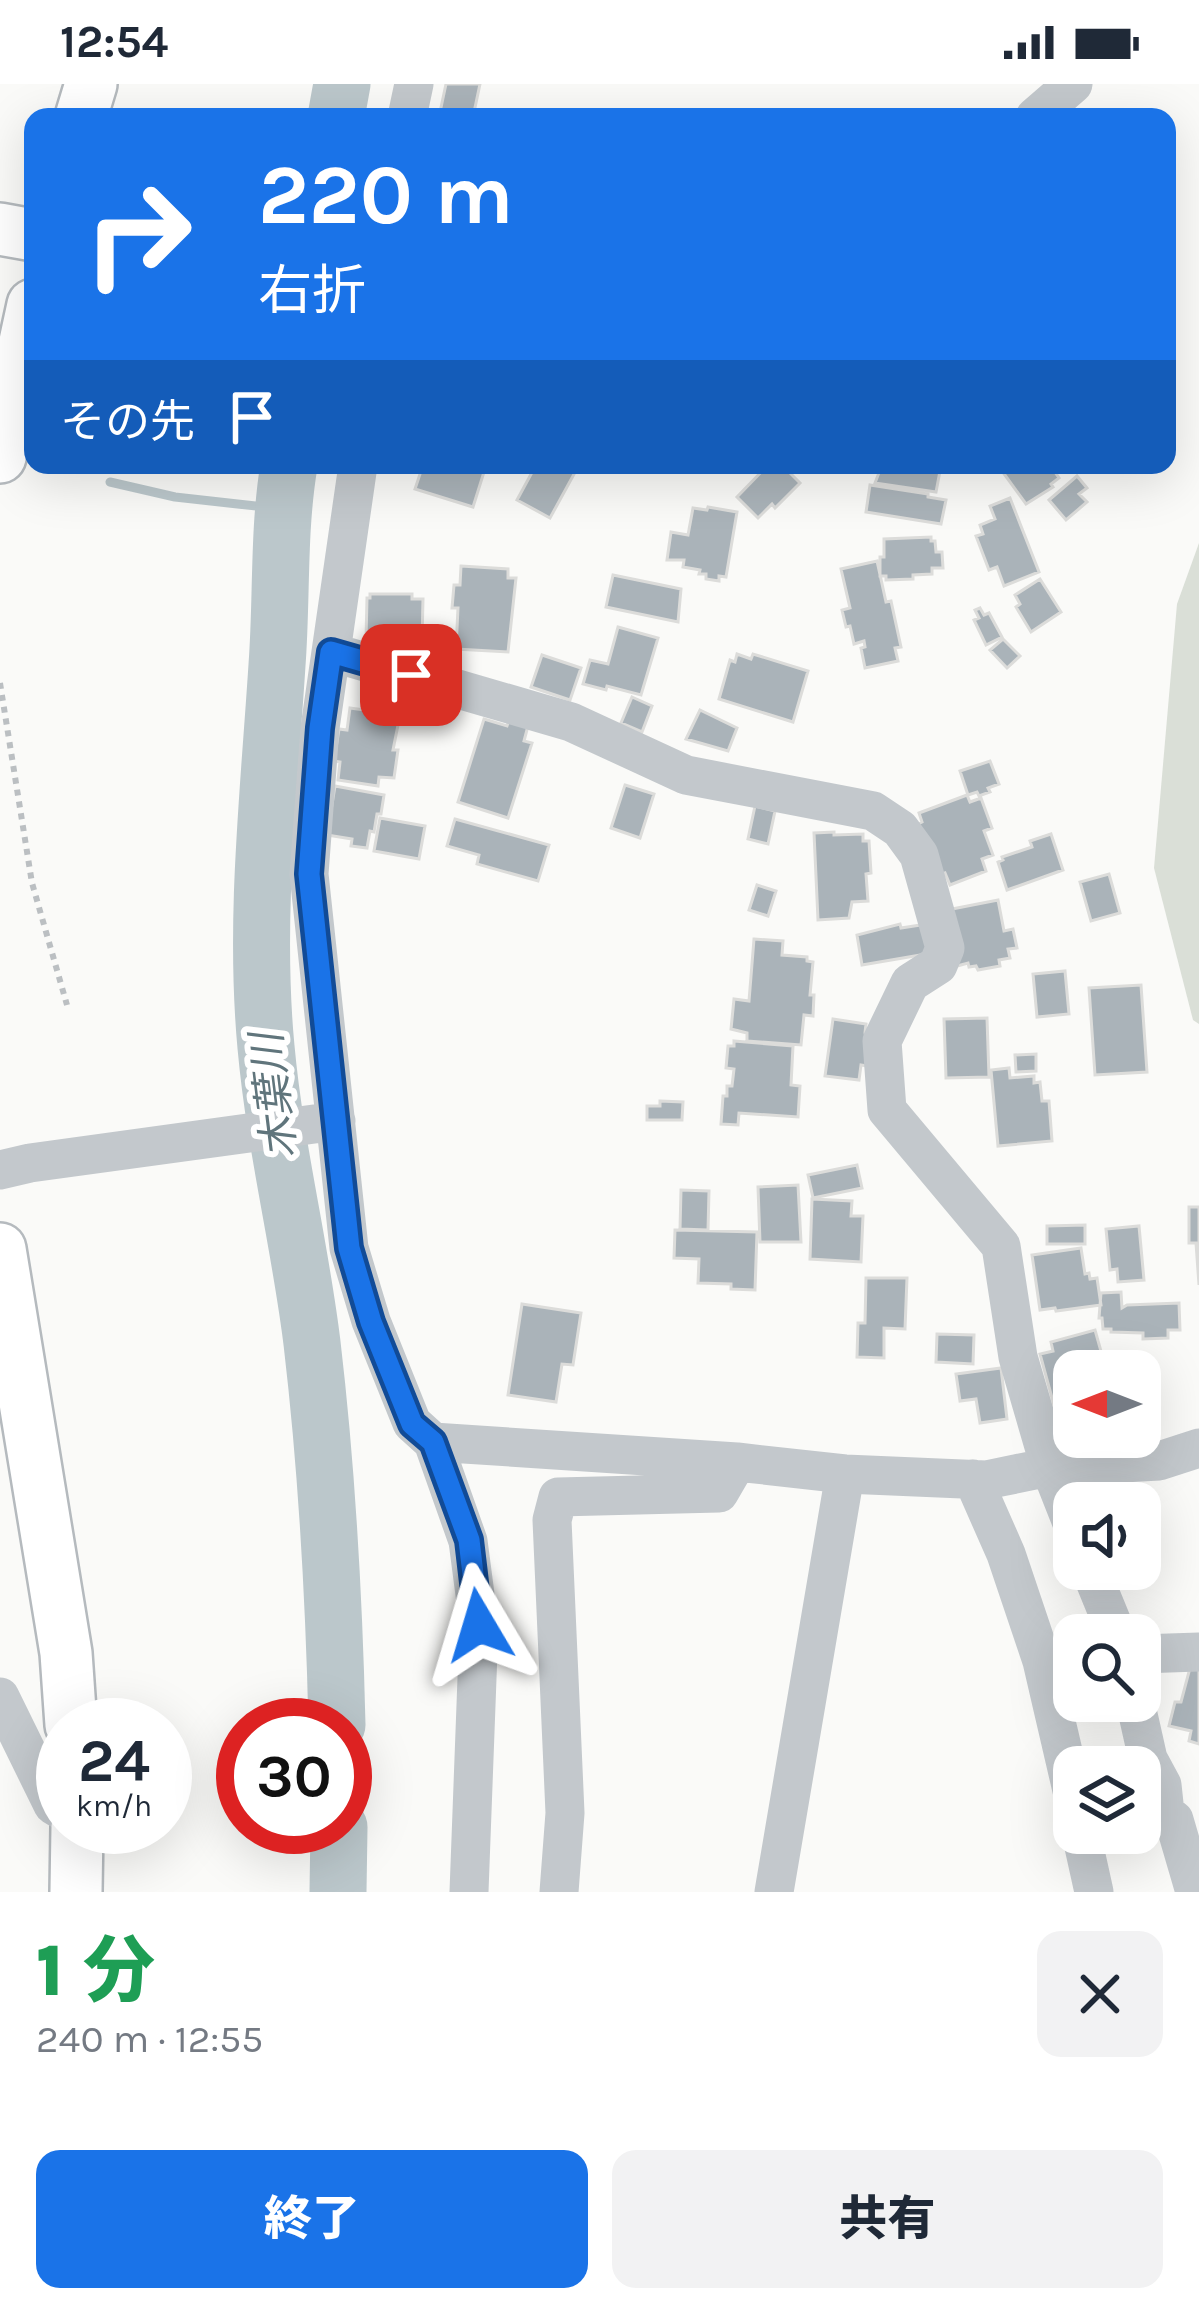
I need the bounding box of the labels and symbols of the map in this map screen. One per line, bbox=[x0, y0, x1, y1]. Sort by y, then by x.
pin bbox=[360, 624, 462, 726]
water label: 木葉川 bbox=[241, 1026, 306, 1162]
north arrow bbox=[1053, 1350, 1161, 1458]
position arrow bbox=[416, 1562, 542, 1688]
speed limit sign: 30 bbox=[216, 1698, 372, 1854]

